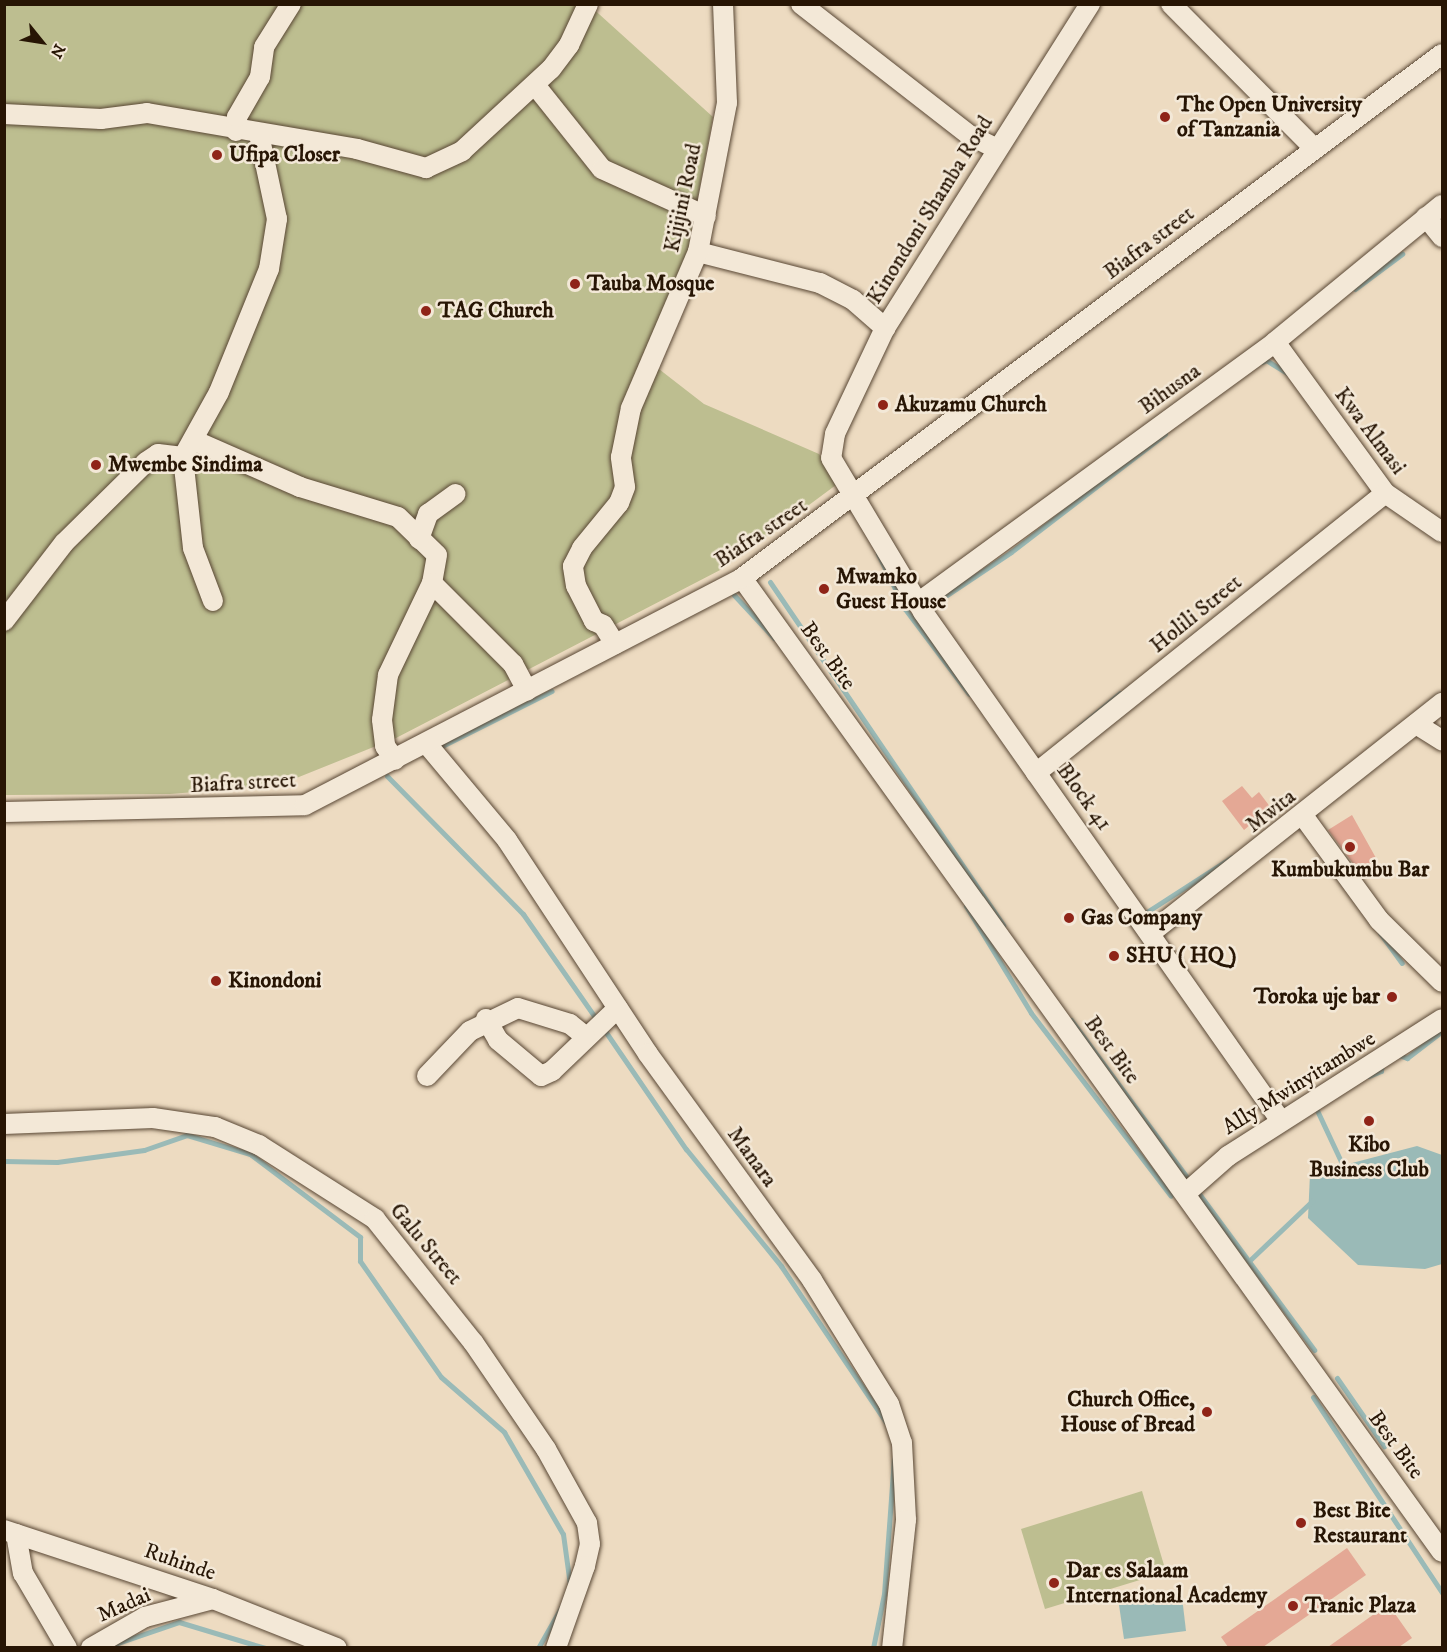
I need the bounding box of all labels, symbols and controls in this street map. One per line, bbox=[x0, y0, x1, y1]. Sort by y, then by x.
north arrow bbox=[12, 12, 72, 72]
text: N bbox=[46, 40, 70, 62]
place label: The Open University of Tanzania bbox=[1177, 91, 1362, 142]
marker: The Open University of Tanzania bbox=[1158, 110, 1172, 124]
street label: Kinondoni Shamba Road bbox=[861, 111, 999, 309]
street label: Kijijini Road bbox=[659, 141, 707, 255]
place label: Ufipa Closer bbox=[229, 142, 340, 168]
marker: Ufipa Closer bbox=[210, 148, 224, 162]
street label: Biafra street bbox=[1099, 201, 1199, 285]
place label: Tauba Mosque bbox=[587, 271, 714, 297]
marker: Tauba Mosque bbox=[568, 277, 582, 291]
place label: TAG Church bbox=[438, 298, 554, 324]
marker: TAG Church bbox=[419, 304, 433, 318]
street label: Bihusna bbox=[1134, 358, 1206, 420]
street label: Kwa Almasi bbox=[1329, 382, 1411, 480]
place label: Akuzamu Church bbox=[895, 392, 1047, 418]
marker: Akuzamu Church bbox=[876, 398, 890, 412]
place label: Mwembe Sindima bbox=[108, 452, 263, 478]
marker: Mwembe Sindima bbox=[89, 458, 103, 472]
street label: Biafra street bbox=[710, 492, 812, 574]
place label: Mwamko Guest House bbox=[836, 563, 946, 614]
street label: Holili Street bbox=[1145, 569, 1247, 659]
marker: Mwamko Guest House bbox=[817, 582, 831, 596]
street label: Best Bite bbox=[794, 617, 862, 695]
street label: Block 41 bbox=[1051, 758, 1117, 836]
street label: Biafra street bbox=[189, 767, 297, 799]
street label: Mwita bbox=[1241, 783, 1301, 839]
marker: Kumbukumbu Bar bbox=[1343, 840, 1357, 854]
place label: Kumbukumbu Bar bbox=[1271, 857, 1429, 883]
place label: Gas Company bbox=[1081, 905, 1202, 931]
marker: Gas Company bbox=[1062, 911, 1076, 925]
place label: SHU ( HQ ) bbox=[1126, 943, 1236, 969]
marker: SHU ( HQ ) bbox=[1107, 949, 1121, 963]
place label: Kinondoni bbox=[228, 968, 322, 994]
marker: Kinondoni bbox=[209, 974, 223, 988]
place label: Toroka uje bar bbox=[1254, 984, 1380, 1010]
marker: Toroka uje bar bbox=[1385, 990, 1399, 1004]
street label: Best Bite bbox=[1078, 1011, 1146, 1089]
street label: Ally Mwinyitambwe bbox=[1218, 1025, 1380, 1141]
marker: Kibo Business Club bbox=[1362, 1114, 1376, 1128]
street label: Manara bbox=[721, 1122, 783, 1192]
place label: Kibo Business Club bbox=[1309, 1131, 1429, 1182]
street label: Galu Street bbox=[384, 1198, 468, 1290]
place label: Church Office, House of Bread bbox=[1061, 1386, 1195, 1438]
marker: Church Office, House of Bread bbox=[1200, 1405, 1214, 1419]
street label: Best Bite bbox=[1362, 1406, 1430, 1484]
place label: Best Bite Restaurant bbox=[1313, 1497, 1407, 1548]
marker: Best Bite Restaurant bbox=[1294, 1516, 1308, 1530]
street label: Ruhinde bbox=[141, 1537, 219, 1587]
place label: Dar es Salaam International Academy bbox=[1066, 1557, 1267, 1609]
marker: Dar es Salaam International Academy bbox=[1047, 1576, 1061, 1590]
street label: Madai bbox=[93, 1582, 155, 1628]
place label: Tranic Plaza bbox=[1305, 1593, 1416, 1619]
marker: Tranic Plaza bbox=[1286, 1599, 1300, 1613]

